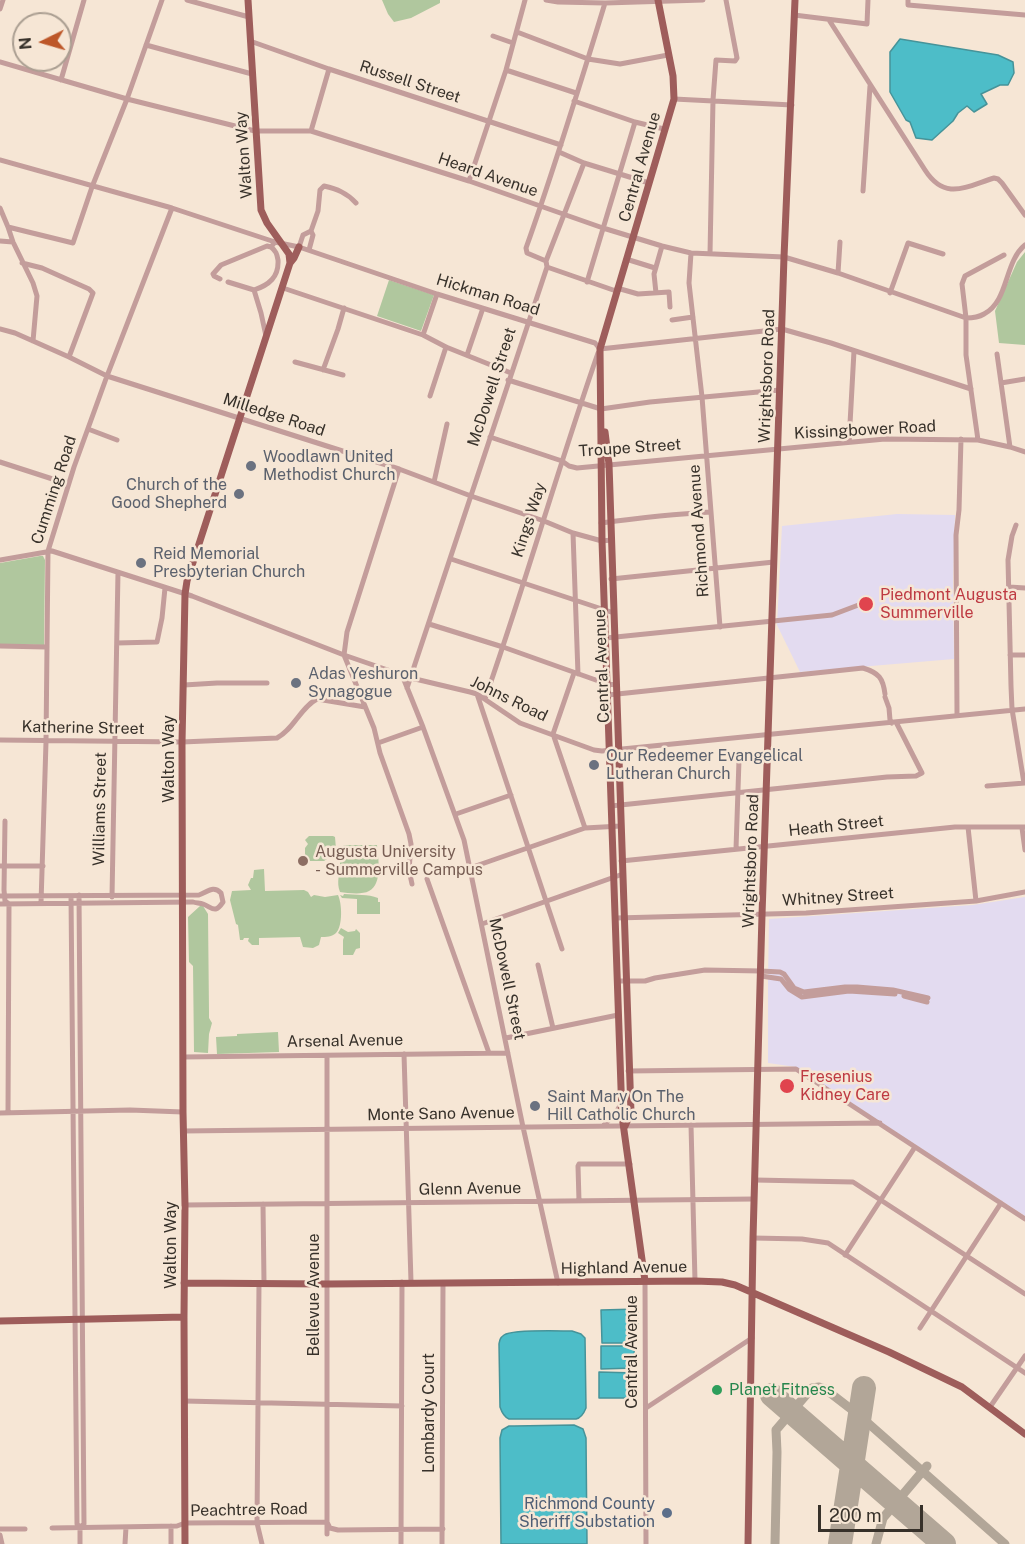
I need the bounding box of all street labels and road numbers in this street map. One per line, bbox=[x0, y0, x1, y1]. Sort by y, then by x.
street label: Russell Street bbox=[357, 57, 463, 107]
street label: Central Avenue bbox=[615, 110, 665, 224]
street label: Walton Way bbox=[231, 111, 257, 199]
street label: Heard Avenue bbox=[435, 149, 541, 201]
street label: Hickman Road bbox=[434, 270, 542, 320]
street label: Wrightsboro Road bbox=[755, 309, 779, 443]
street label: McDowell Street bbox=[464, 325, 520, 449]
street label: Milledge Road bbox=[220, 389, 328, 441]
street label: Kissingbower Road bbox=[793, 417, 937, 443]
street label: Cumming Road bbox=[27, 433, 81, 547]
street label: Troupe Street bbox=[578, 435, 682, 461]
street label: Richmond Avenue bbox=[685, 464, 713, 598]
street label: Kings Way bbox=[508, 480, 550, 560]
street label: Central Avenue bbox=[590, 609, 614, 723]
street label: Johns Road bbox=[467, 672, 551, 726]
street label: Walton Way bbox=[159, 715, 179, 803]
street label: Katherine Street bbox=[21, 717, 145, 739]
street label: Williams Street bbox=[89, 752, 111, 866]
street label: Wrightsboro Road bbox=[739, 794, 763, 928]
street label: Heath Street bbox=[787, 811, 885, 841]
street label: Whitney Street bbox=[781, 884, 895, 910]
street label: McDowell Street bbox=[485, 916, 529, 1042]
street label: Arsenal Avenue bbox=[287, 1030, 403, 1052]
street label: Monte Sano Avenue bbox=[367, 1103, 515, 1125]
street label: Glenn Avenue bbox=[419, 1179, 521, 1199]
street label: Walton Way bbox=[161, 1201, 181, 1289]
street label: Bellevue Avenue bbox=[304, 1233, 324, 1357]
street label: Highland Avenue bbox=[561, 1257, 687, 1279]
street label: Central Avenue bbox=[622, 1295, 642, 1409]
street label: Lombardy Court bbox=[419, 1353, 439, 1473]
street label: Peachtree Road bbox=[190, 1499, 308, 1521]

